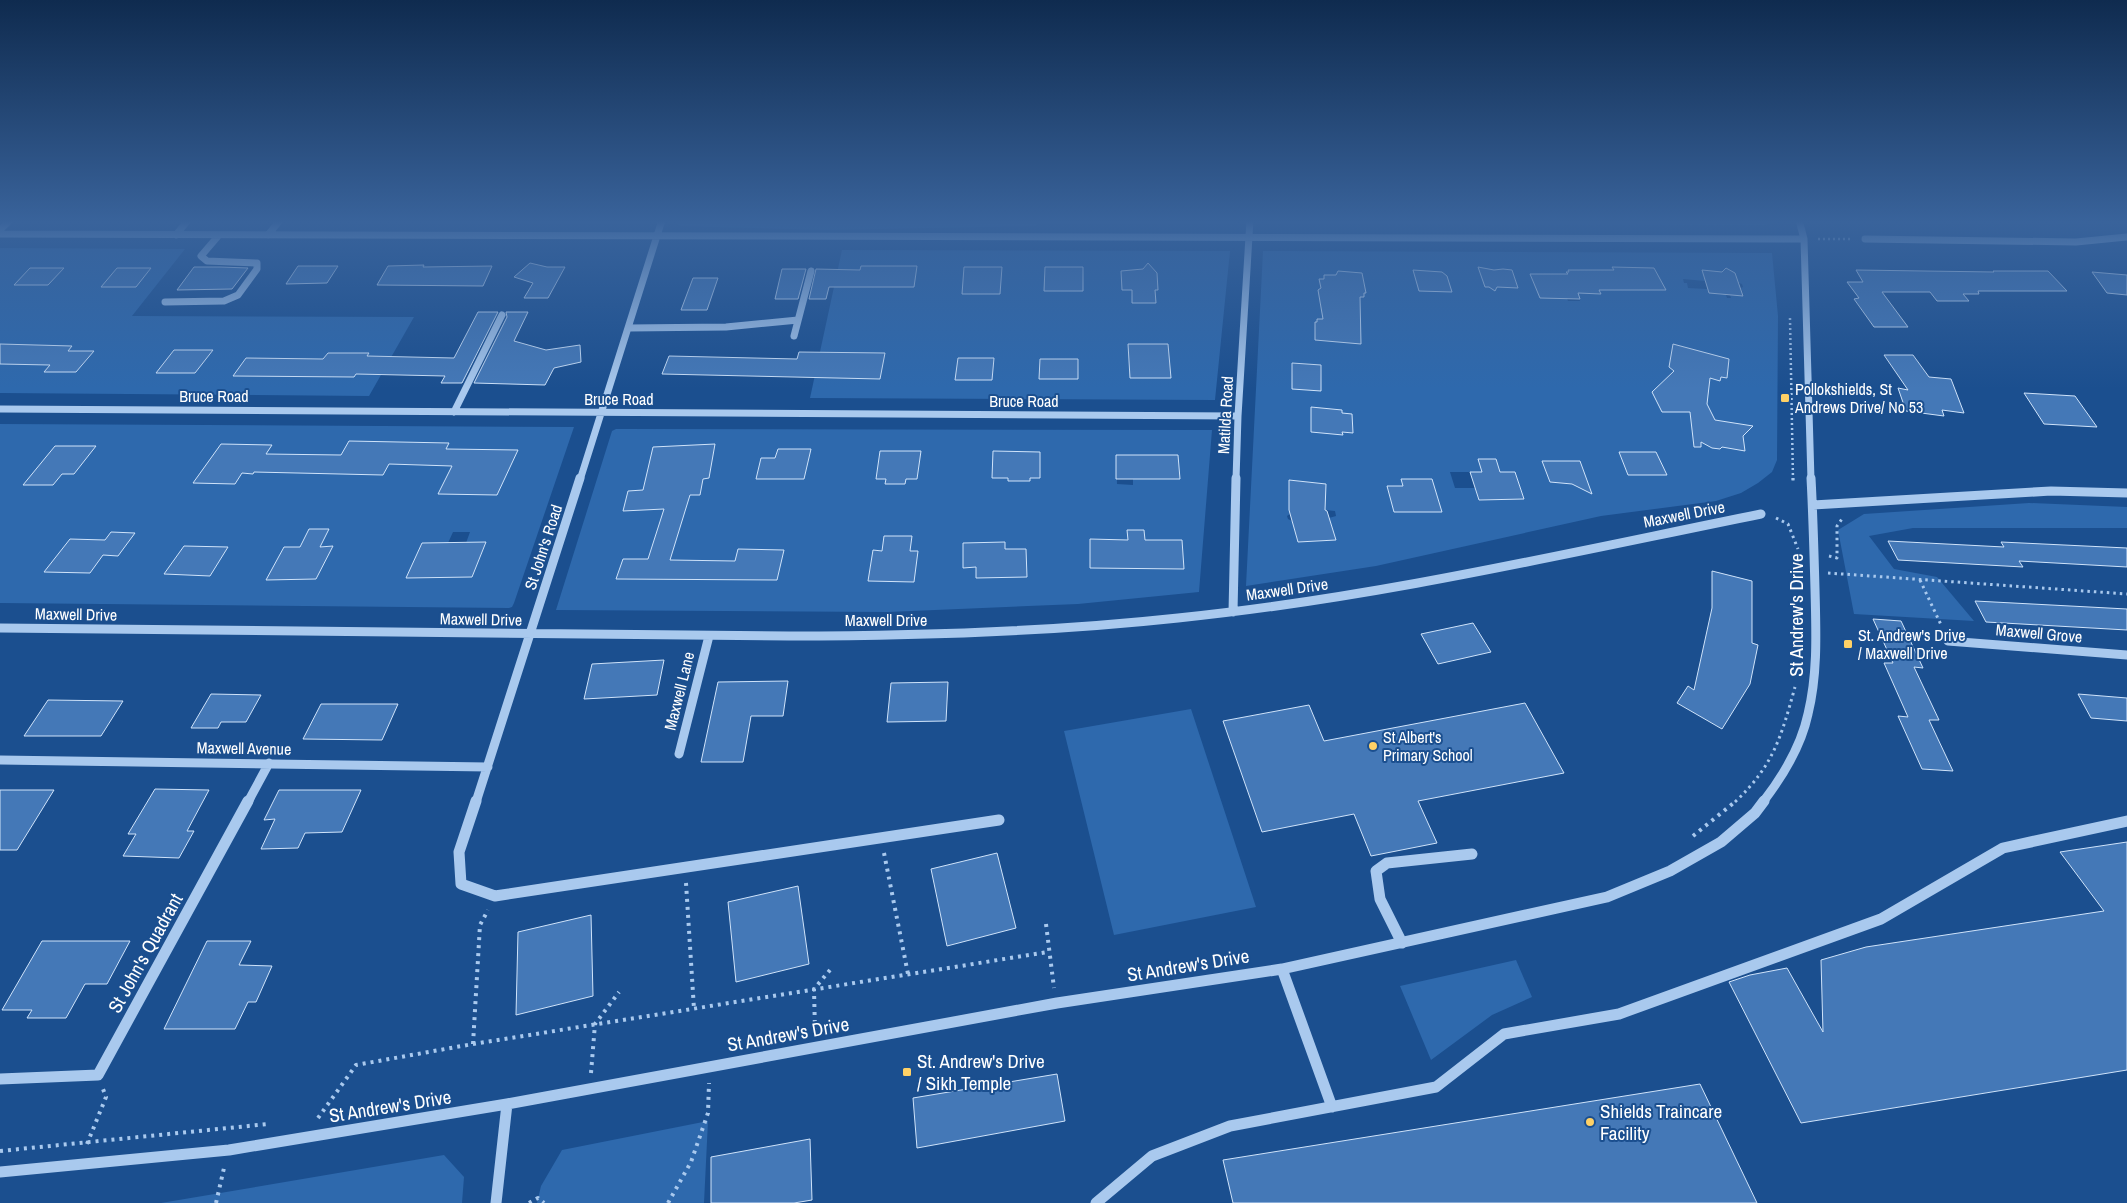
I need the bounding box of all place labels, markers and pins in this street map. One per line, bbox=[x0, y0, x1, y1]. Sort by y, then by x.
place label: Pollokshields, St Andrews Drive/ No 53 bbox=[1794, 378, 1923, 418]
marker: Pollokshields, St Andrews Drive/ No 53 bbox=[1779, 392, 1791, 404]
place label: St. Andrew's Drive / Maxwell Drive bbox=[1858, 624, 1966, 664]
marker: St. Andrew's Drive / Maxwell Drive bbox=[1842, 638, 1854, 650]
place label: St Albert's Primary School bbox=[1383, 726, 1473, 766]
marker: St Albert's Primary School bbox=[1367, 740, 1379, 752]
place label: St. Andrew's Drive / Sikh Temple bbox=[917, 1048, 1045, 1096]
marker: St. Andrew's Drive / Sikh Temple bbox=[901, 1066, 913, 1078]
place label: Shields Traincare Facility bbox=[1600, 1098, 1722, 1146]
marker: Shields Traincare Facility bbox=[1584, 1116, 1596, 1128]

